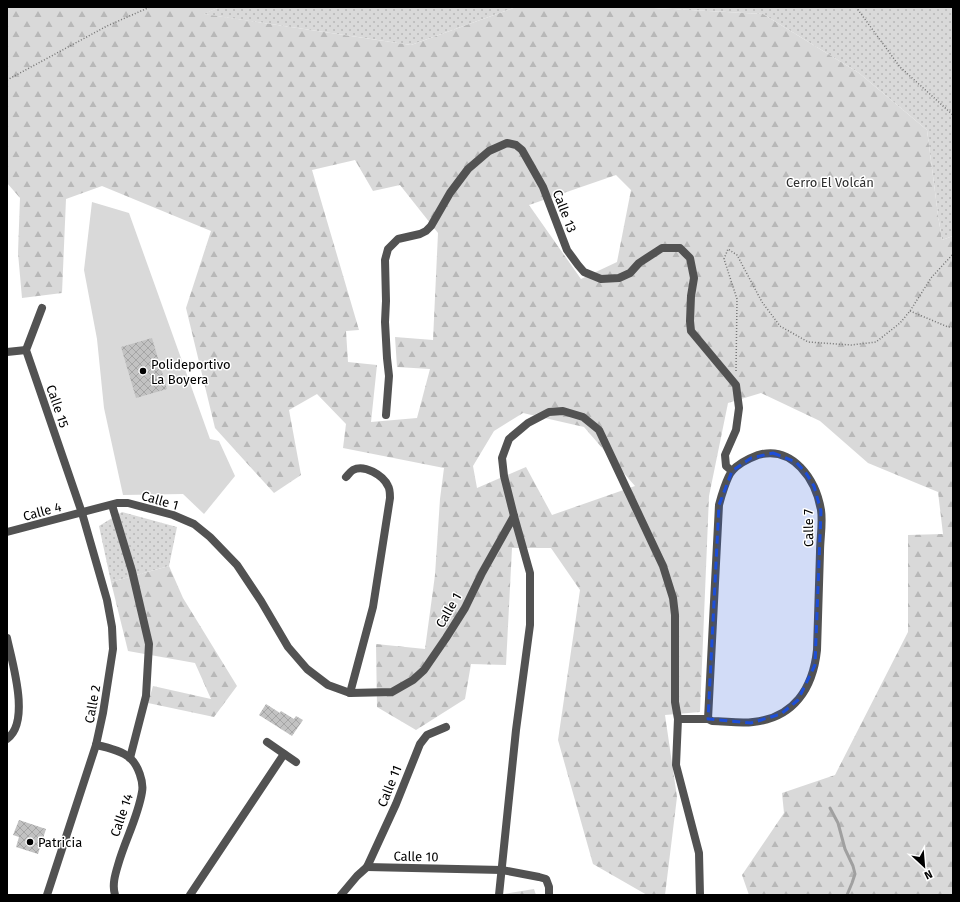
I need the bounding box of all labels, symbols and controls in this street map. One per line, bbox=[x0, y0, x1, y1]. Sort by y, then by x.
park label: Cerro El Volcán bbox=[786, 175, 874, 190]
street label: Calle 13 bbox=[550, 188, 579, 235]
place label: Polideportivo La Boyera bbox=[151, 357, 231, 387]
marker: Polideportivo La Boyera bbox=[138, 366, 148, 376]
street label: Calle 15 bbox=[43, 383, 72, 430]
street label: Calle 1 bbox=[140, 488, 180, 513]
street label: Calle 4 bbox=[21, 499, 63, 524]
street label: Calle 7 bbox=[801, 509, 816, 547]
street label: Calle 1 bbox=[432, 590, 464, 630]
street label: Calle 2 bbox=[82, 684, 103, 724]
street label: Calle 11 bbox=[374, 763, 405, 809]
street label: Calle 14 bbox=[107, 792, 136, 839]
place label: Patricia bbox=[38, 835, 82, 850]
marker: Patricia bbox=[25, 837, 35, 847]
north arrow bbox=[904, 846, 944, 886]
street label: Calle 10 bbox=[393, 849, 439, 864]
text: N bbox=[922, 867, 934, 882]

